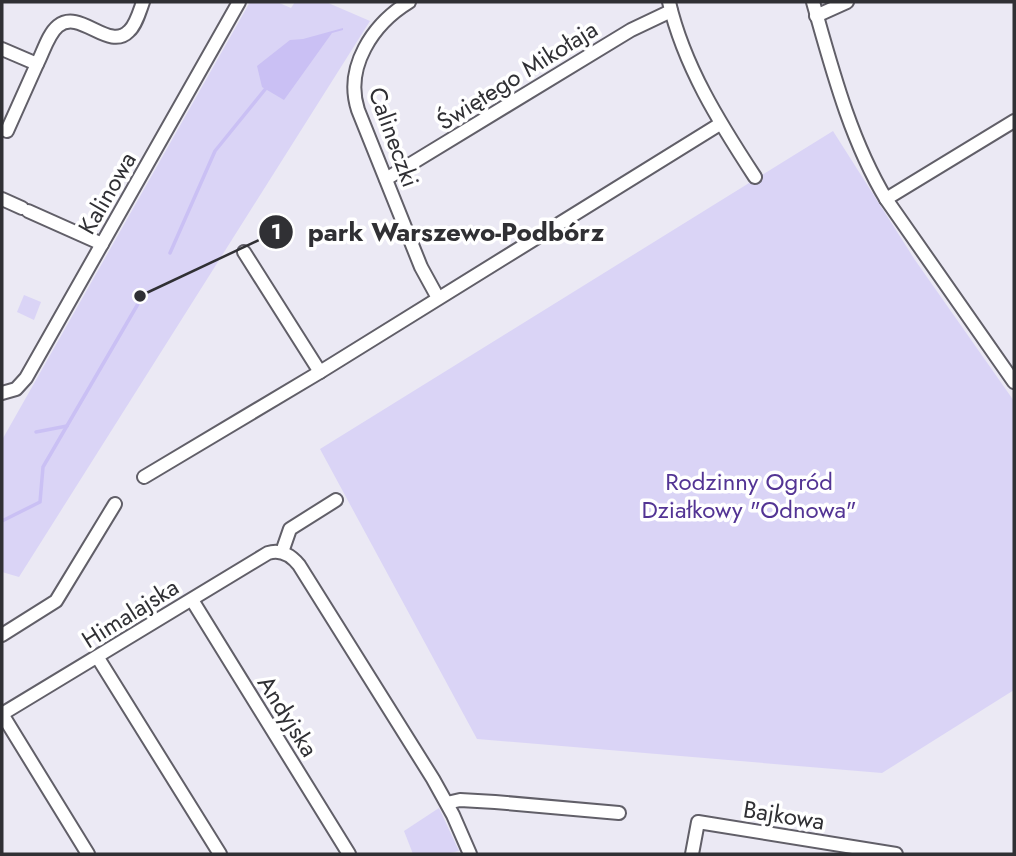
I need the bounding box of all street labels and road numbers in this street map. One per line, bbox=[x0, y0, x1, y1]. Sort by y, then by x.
street label: Świętego Mikołaja bbox=[430, 11, 604, 139]
street label: Calineczki bbox=[360, 82, 428, 192]
street label: Kalinowa bbox=[69, 145, 145, 241]
street label: Himalajska bbox=[75, 569, 185, 657]
street label: Andyjska bbox=[249, 668, 327, 764]
street label: Bajkowa bbox=[741, 791, 827, 839]

